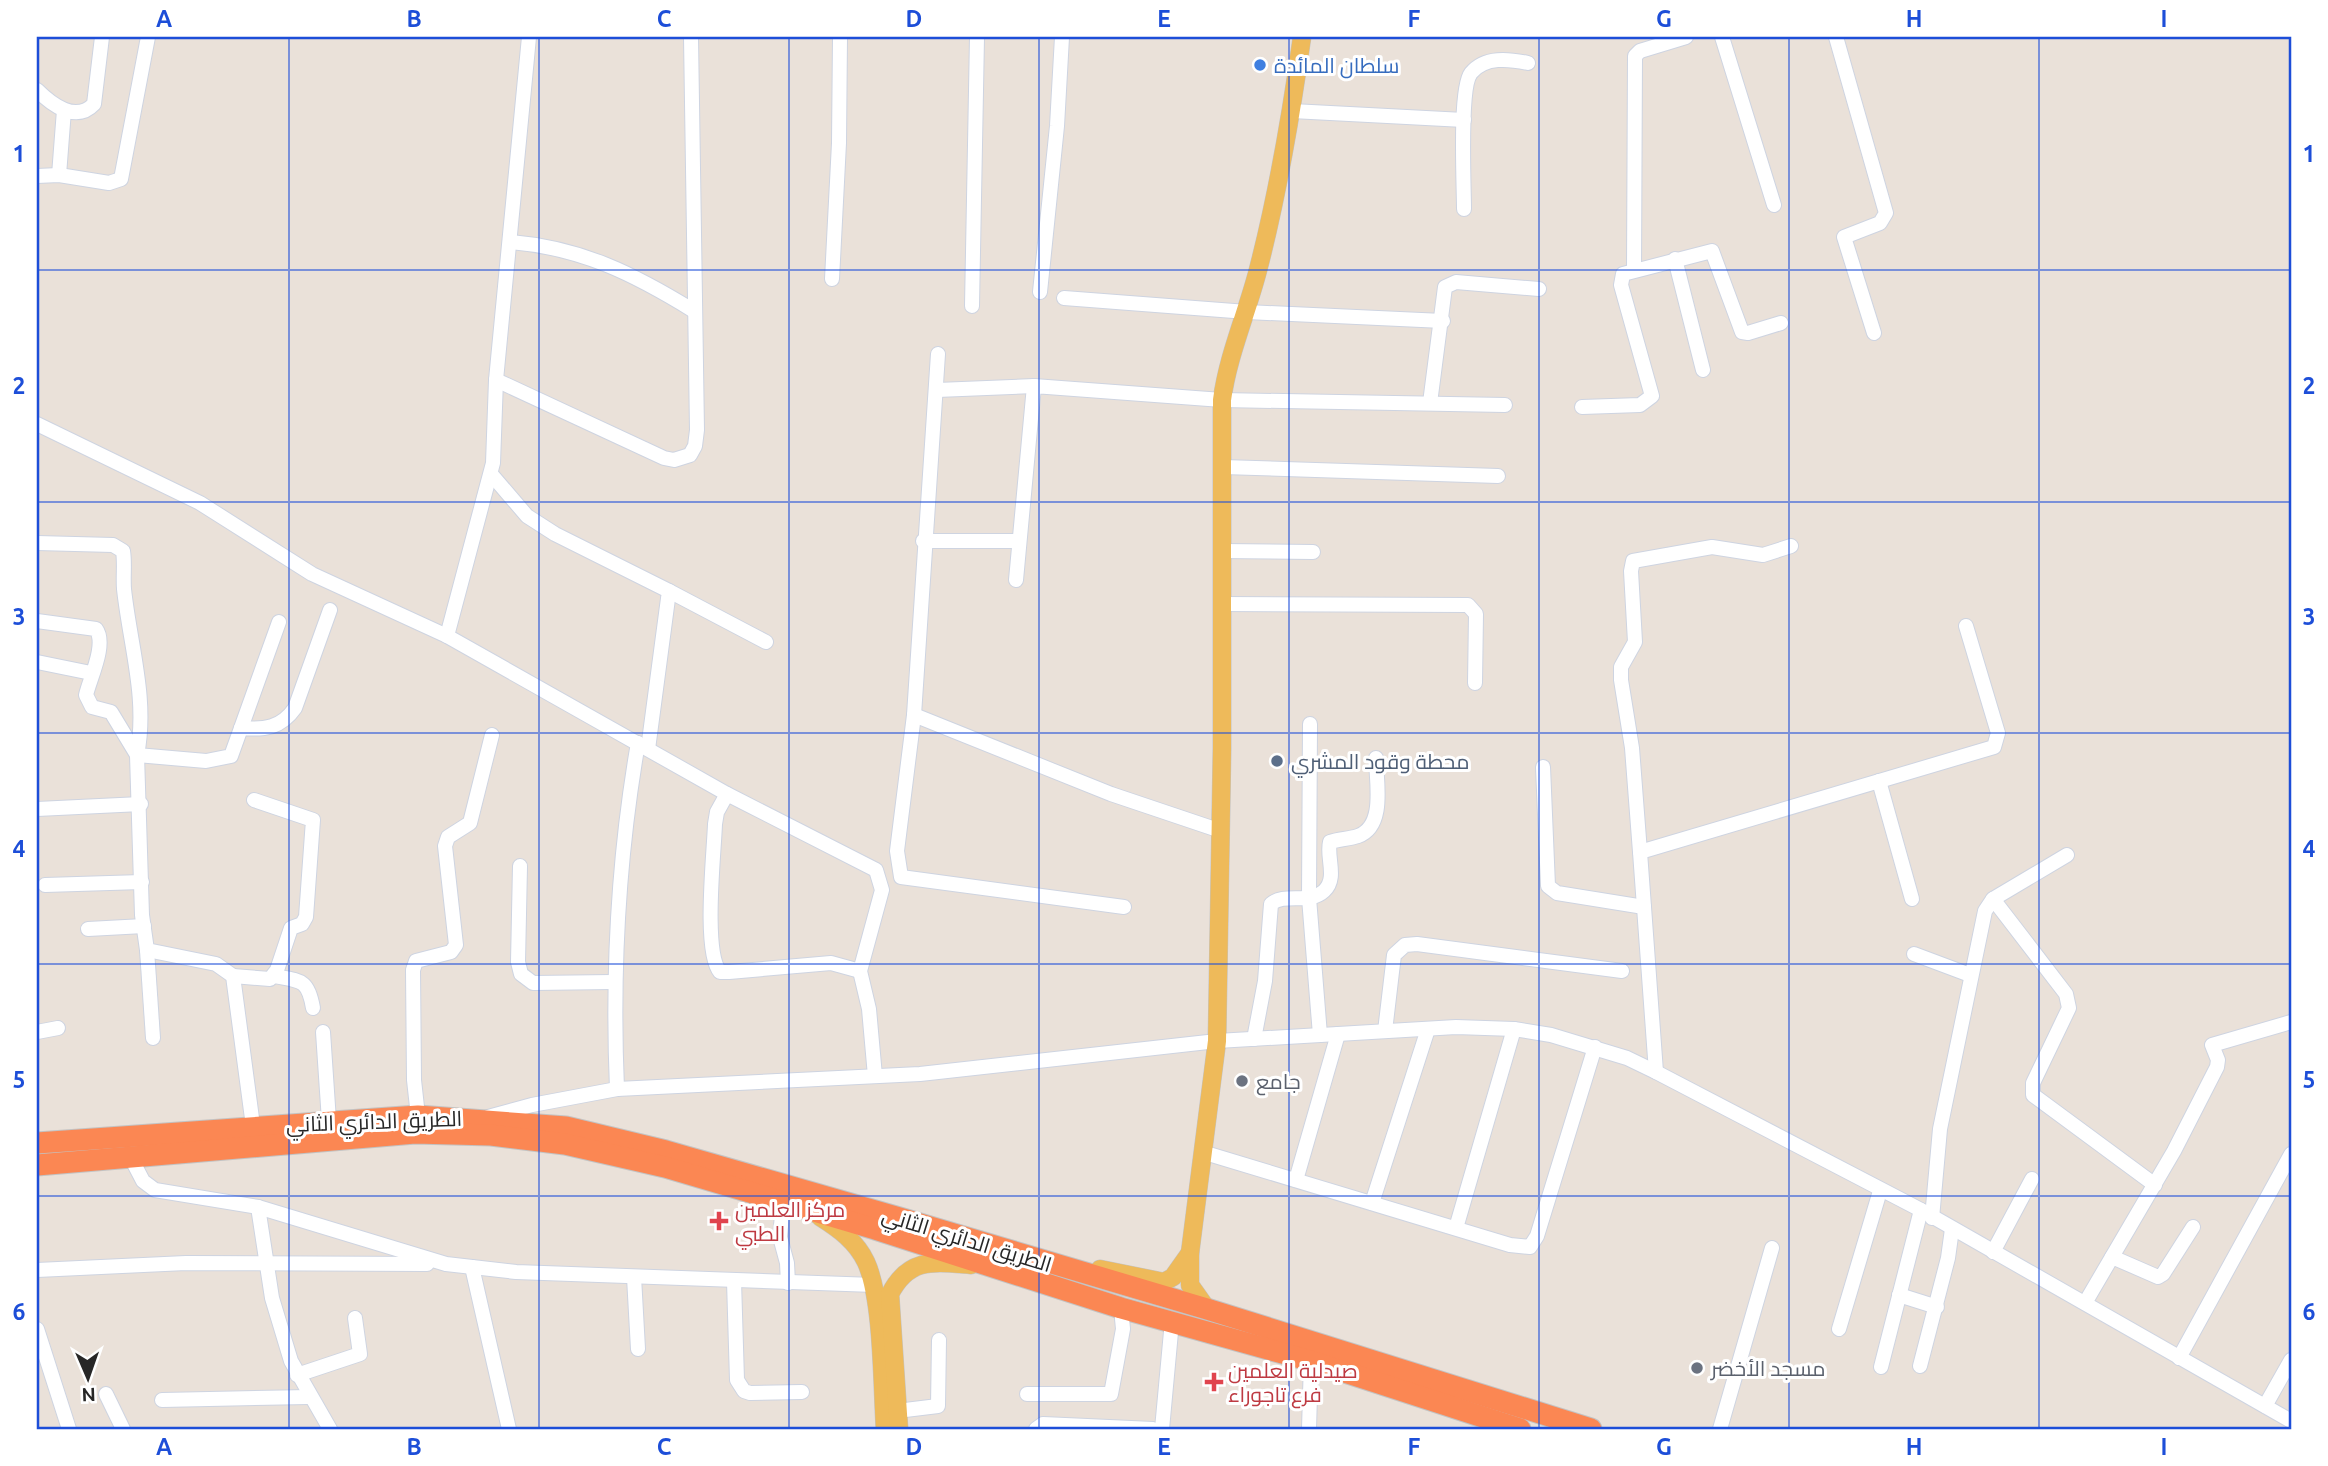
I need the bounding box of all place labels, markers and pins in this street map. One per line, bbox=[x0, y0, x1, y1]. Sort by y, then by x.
place label: سلطان المائدة bbox=[1274, 53, 1399, 79]
marker: سلطان المائدة bbox=[1252, 57, 1268, 73]
place label: محطة وقود المشري bbox=[1291, 749, 1470, 778]
marker: محطة وقود المشري bbox=[1269, 753, 1285, 769]
place label: جامع bbox=[1256, 1069, 1301, 1096]
marker: جامع bbox=[1234, 1073, 1250, 1089]
place label: مركز العلمين الطبي bbox=[735, 1197, 845, 1250]
marker: مركز العلمين الطبي bbox=[709, 1211, 729, 1231]
place label: مسجد الأخضر bbox=[1710, 1356, 1826, 1381]
place label: صيدلية العلمين فرع تاجوراء bbox=[1228, 1358, 1358, 1409]
marker: مسجد الأخضر bbox=[1689, 1360, 1705, 1376]
marker: صيدلية العلمين فرع تاجوراء bbox=[1206, 1374, 1222, 1390]

